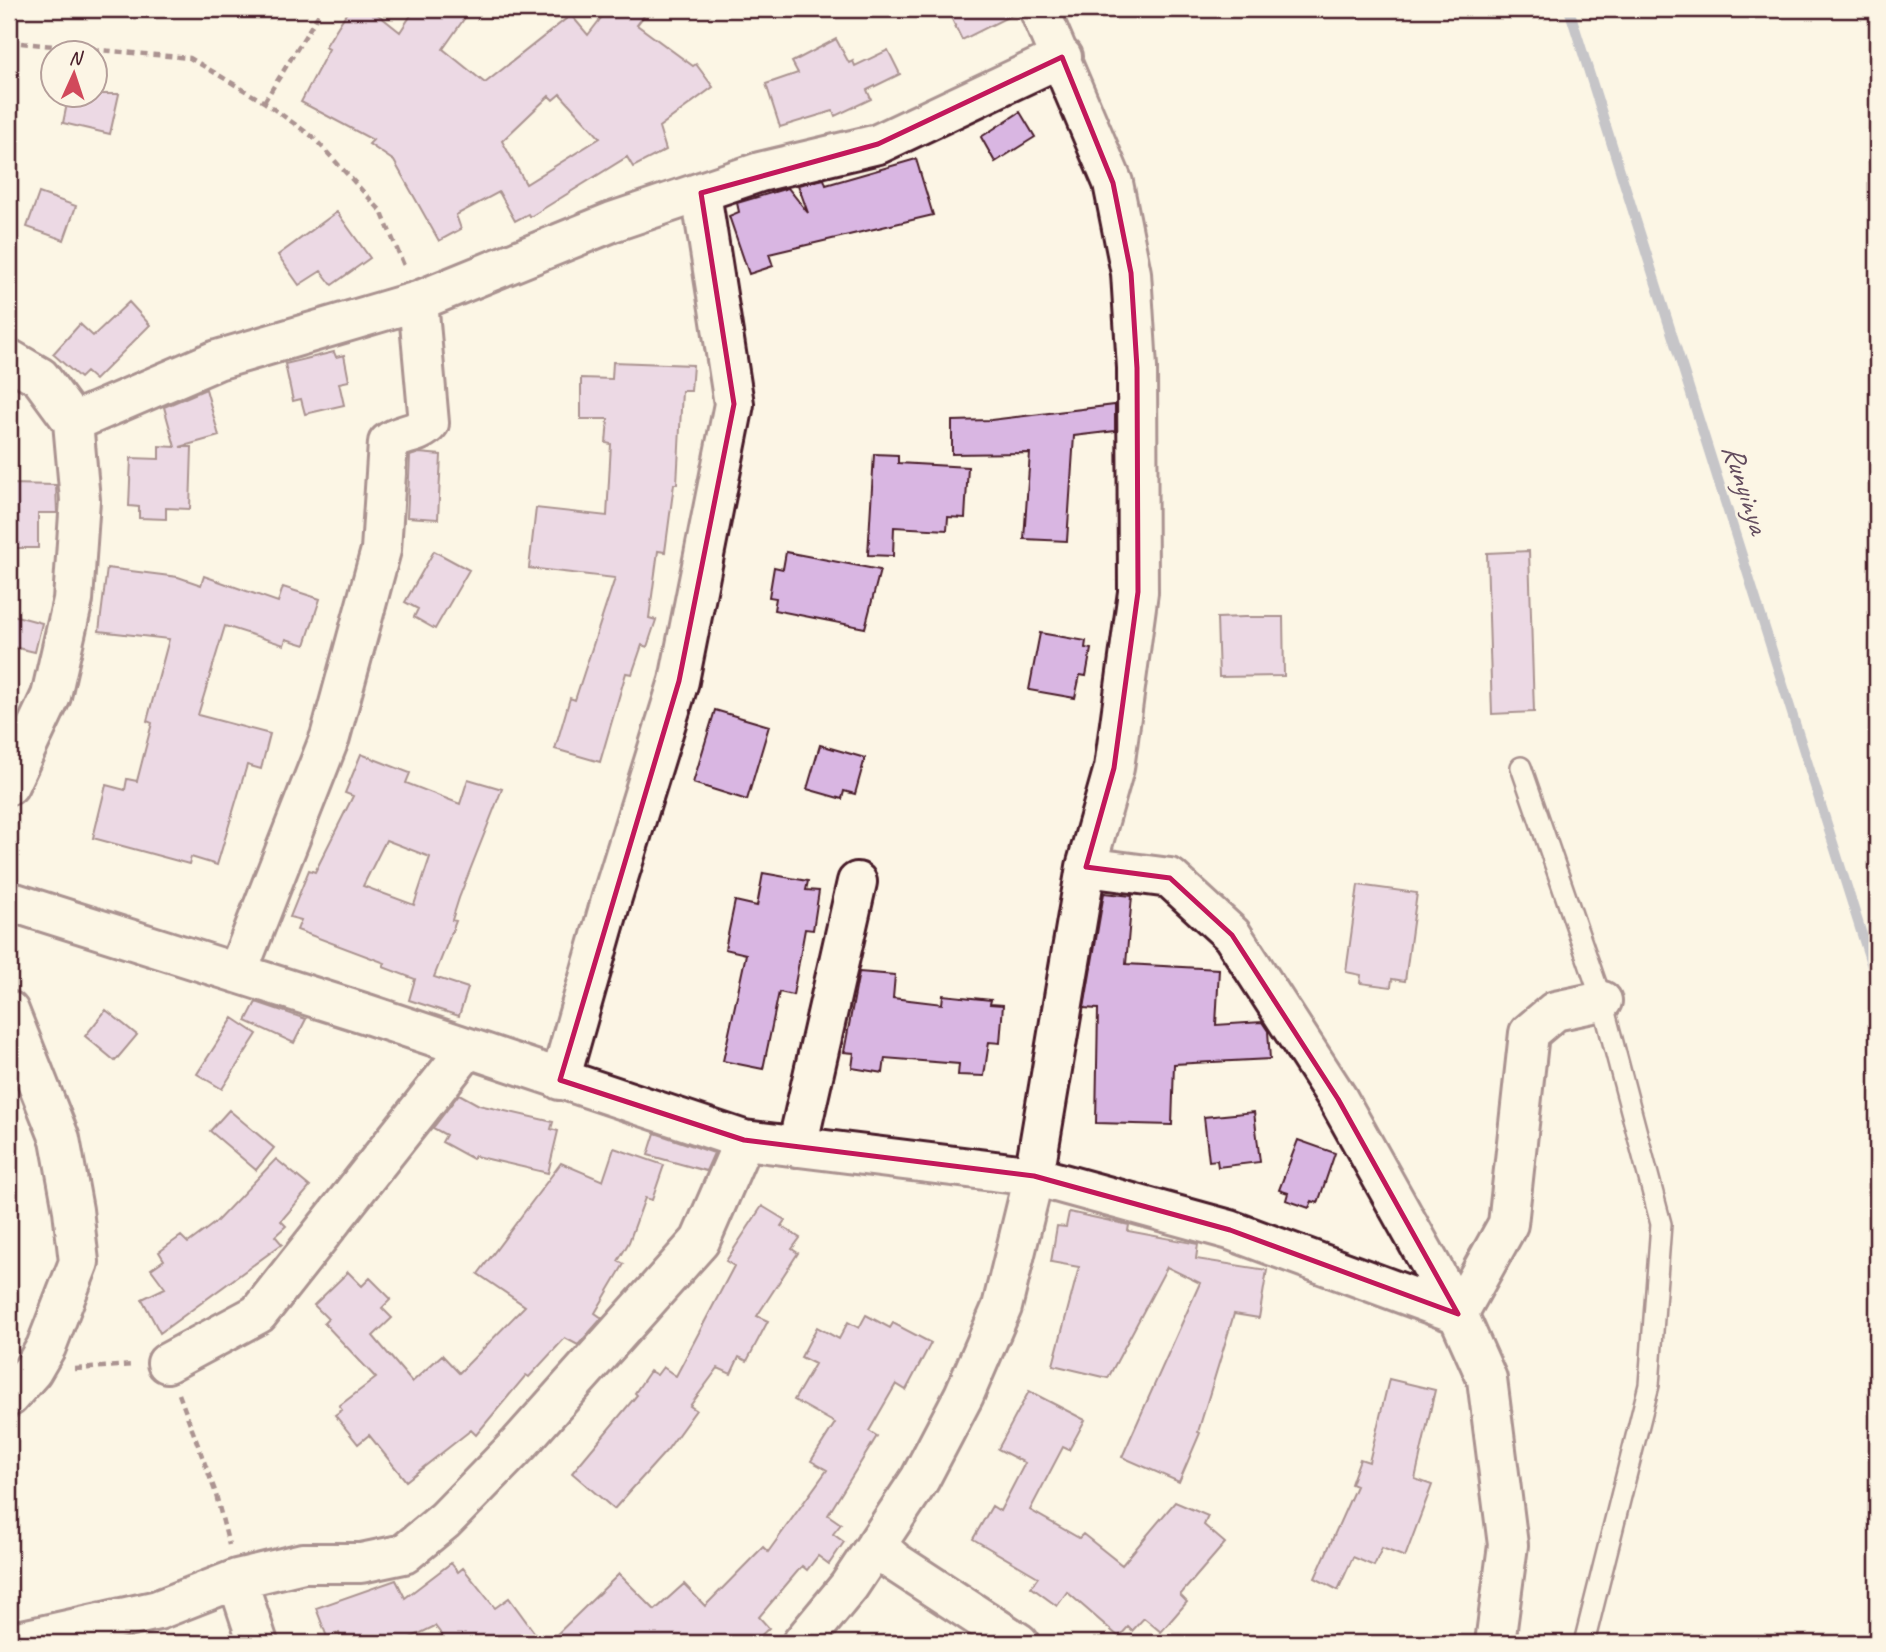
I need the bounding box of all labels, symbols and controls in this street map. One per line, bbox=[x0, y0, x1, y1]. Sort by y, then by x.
north arrow bbox=[38, 38, 108, 108]
text: N bbox=[68, 46, 85, 70]
water label: Runyinya bbox=[1714, 439, 1779, 541]

